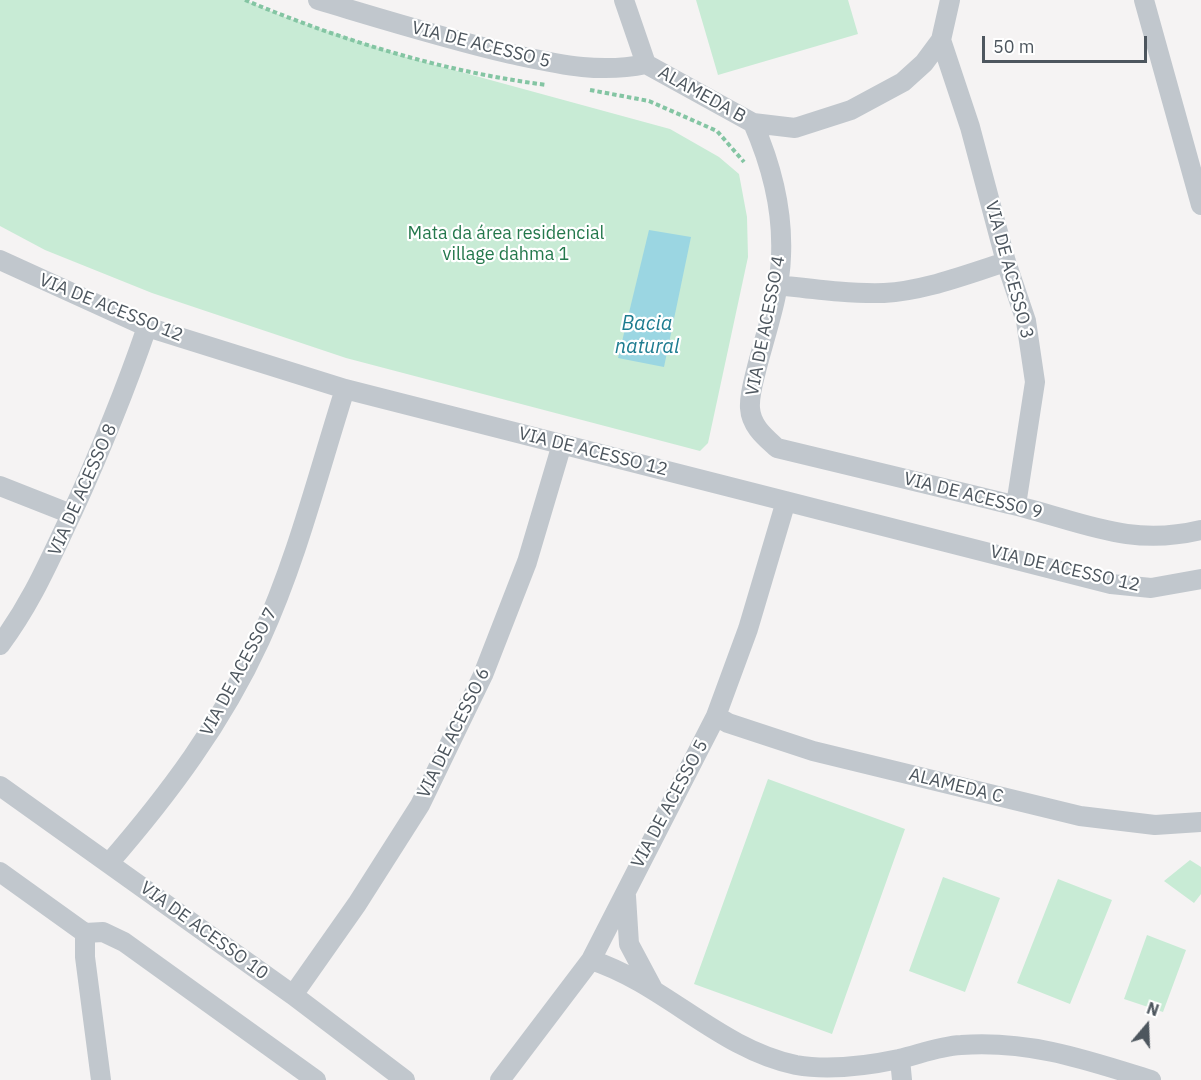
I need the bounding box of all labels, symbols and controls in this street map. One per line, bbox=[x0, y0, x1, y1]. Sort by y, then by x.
street label: VIA DE ACESSO 5 bbox=[409, 17, 553, 73]
scale bar bbox=[985, 24, 1150, 62]
text: 50 m bbox=[993, 35, 1035, 58]
street label: ALAMEDA B bbox=[654, 62, 750, 128]
street label: VIA DE ACESSO 3 bbox=[980, 199, 1038, 341]
park label: Mata da área residencial village dahma 1 bbox=[408, 223, 604, 266]
street label: VIA DE ACESSO 4 bbox=[742, 254, 790, 398]
street label: VIA DE ACESSO 12 bbox=[36, 269, 186, 347]
water label: Bacia natural bbox=[615, 312, 679, 359]
street label: VIA DE ACESSO 8 bbox=[44, 421, 122, 559]
street label: VIA DE ACESSO 12 bbox=[516, 423, 670, 481]
street label: VIA DE ACESSO 9 bbox=[901, 468, 1045, 524]
street label: VIA DE ACESSO 12 bbox=[988, 541, 1142, 597]
street label: VIA DE ACESSO 7 bbox=[196, 604, 282, 740]
street label: VIA DE ACESSO 6 bbox=[413, 664, 495, 802]
street label: VIA DE ACESSO 5 bbox=[627, 736, 713, 872]
street label: ALAMEDA C bbox=[907, 764, 1005, 808]
street label: VIA DE ACESSO 10 bbox=[136, 877, 272, 985]
north arrow bbox=[1117, 996, 1177, 1056]
text: N bbox=[1144, 998, 1162, 1020]

